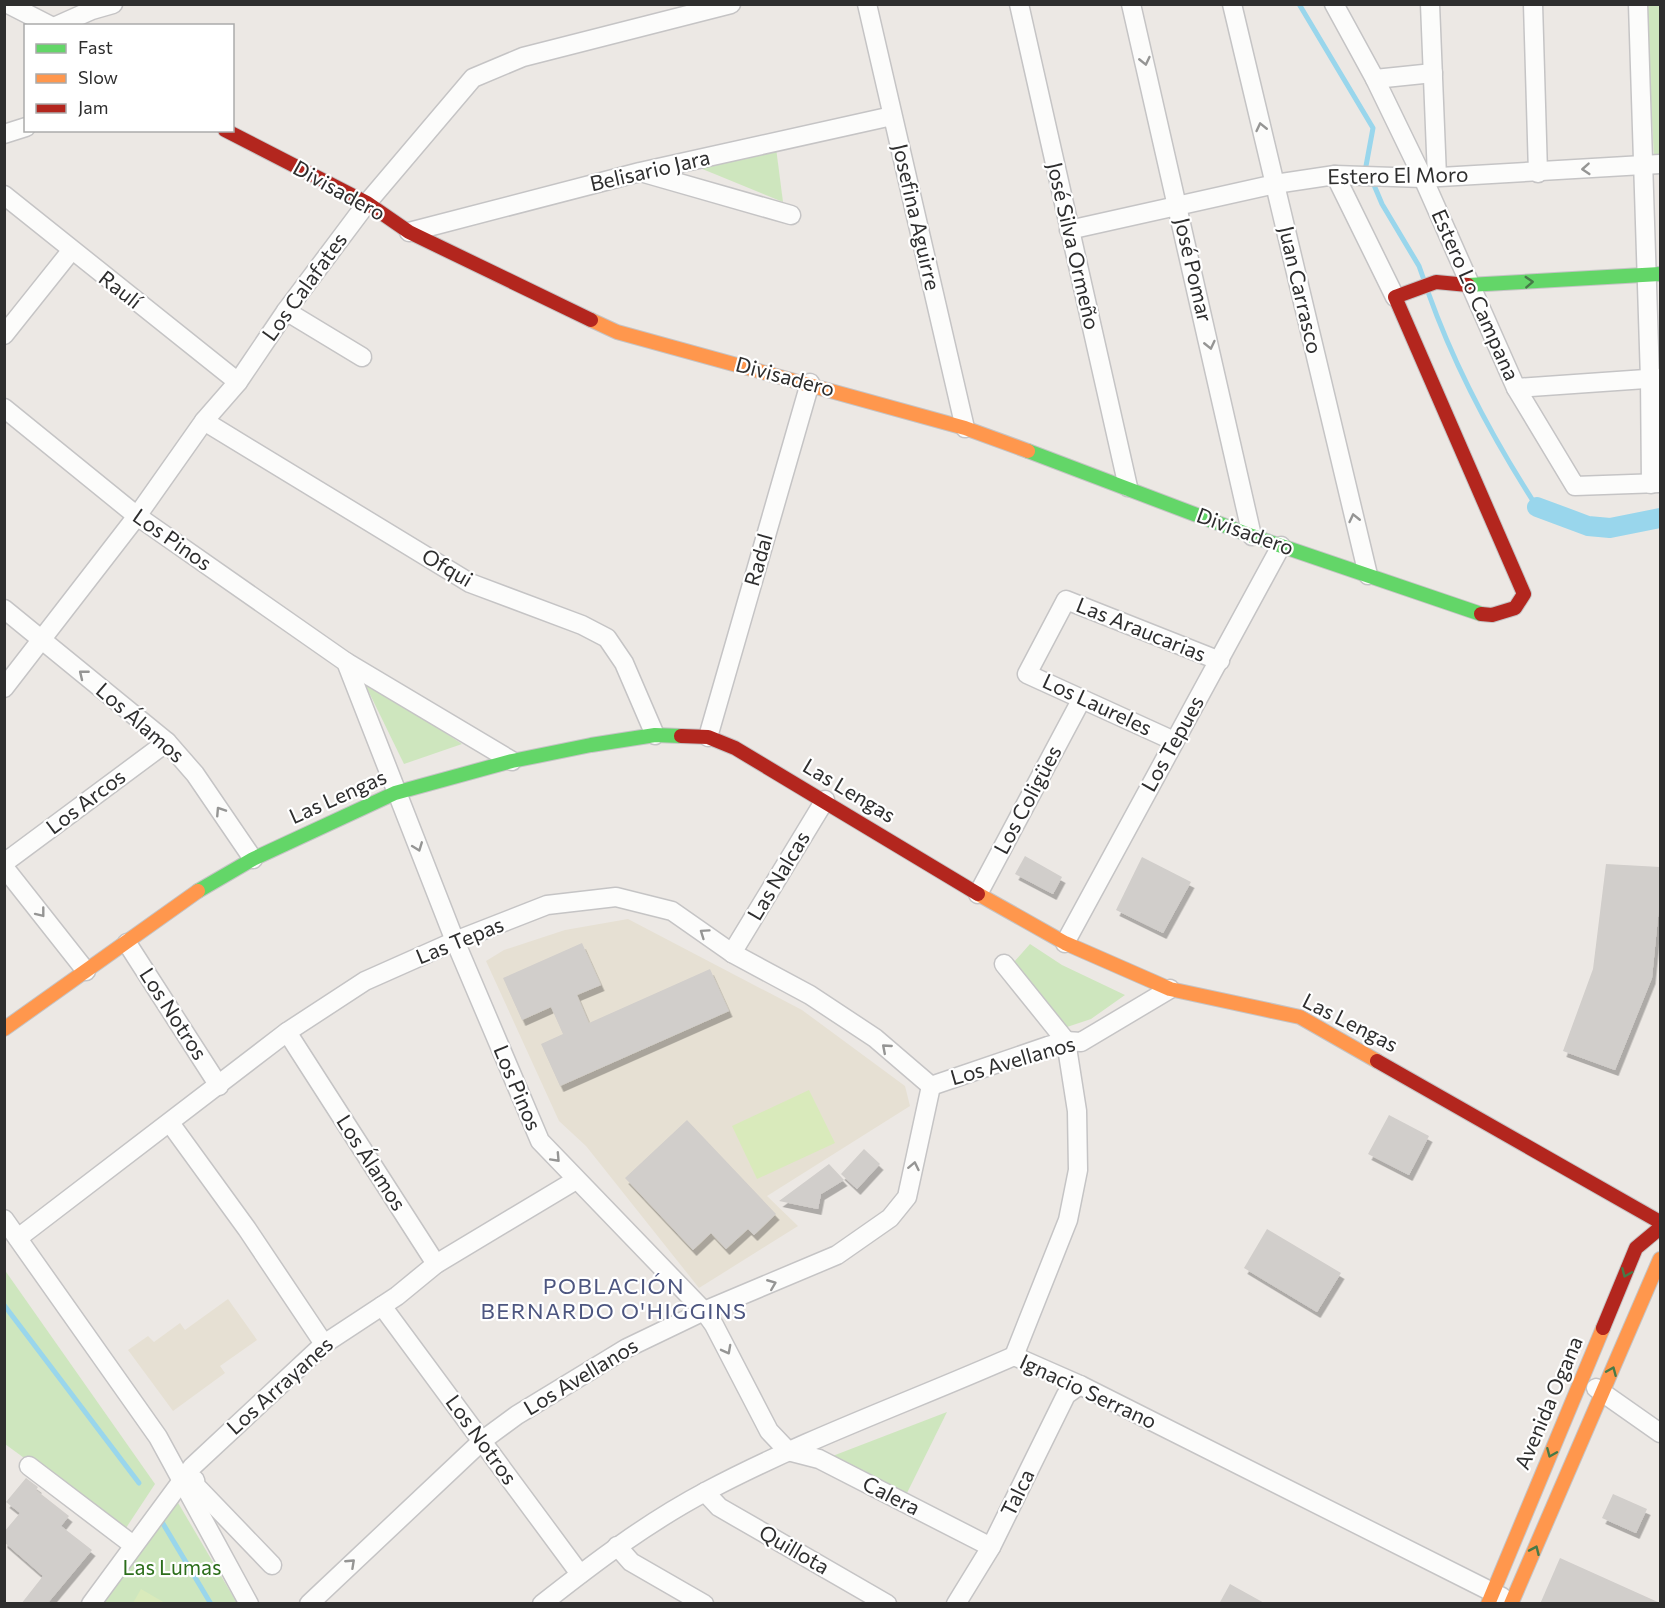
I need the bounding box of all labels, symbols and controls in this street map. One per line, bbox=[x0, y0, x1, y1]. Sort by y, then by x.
legend bbox=[24, 24, 234, 132]
text: Fast bbox=[78, 36, 113, 58]
one-way arrow bbox=[1137, 56, 1150, 66]
text: Slow bbox=[78, 66, 118, 88]
text: Jam bbox=[78, 96, 108, 118]
one-way arrow bbox=[1256, 123, 1269, 133]
street label: Josefina Aguirre bbox=[888, 141, 946, 292]
street label: Belisario Jara bbox=[587, 144, 712, 195]
street label: Divisadero bbox=[289, 154, 390, 225]
street label: José Silva Ormeño bbox=[1043, 159, 1106, 332]
street label: Estero El Moro bbox=[1327, 161, 1469, 188]
one-way arrow bbox=[1581, 163, 1590, 176]
street label: Estero Lo Campana bbox=[1427, 205, 1525, 384]
street label: José Pomar bbox=[1170, 215, 1219, 324]
street label: Juan Carrasco bbox=[1275, 223, 1328, 356]
street label: Los Calafates bbox=[256, 227, 351, 345]
street label: Raulí bbox=[95, 264, 148, 314]
one-way arrow bbox=[1525, 275, 1534, 288]
one-way arrow bbox=[1202, 339, 1215, 349]
street label: Divisadero bbox=[733, 350, 838, 401]
street label: Divisadero bbox=[1194, 502, 1297, 560]
street label: Los Pinos bbox=[129, 503, 217, 575]
one-way arrow bbox=[1348, 513, 1361, 523]
street label: Radal bbox=[738, 530, 777, 589]
street label: Ofqui bbox=[418, 542, 478, 591]
street label: Las Araucarias bbox=[1073, 591, 1210, 666]
street label: Los Laureles bbox=[1039, 667, 1156, 740]
one-way arrow bbox=[79, 670, 90, 681]
street label: Los Álamos bbox=[92, 677, 190, 767]
street label: Los Tepues bbox=[1135, 691, 1208, 796]
street label: Los Coligües bbox=[988, 741, 1066, 858]
street label: Las Lengas bbox=[799, 752, 901, 827]
street label: Los Arcos bbox=[41, 763, 130, 839]
street label: Las Lengas bbox=[285, 763, 390, 828]
one-way arrow bbox=[215, 807, 227, 817]
street label: Las Nalcas bbox=[741, 826, 814, 924]
one-way arrow bbox=[410, 841, 423, 852]
one-way arrow bbox=[33, 906, 44, 917]
street label: Las Tepas bbox=[412, 911, 507, 969]
one-way arrow bbox=[699, 929, 710, 940]
street label: Los Notros bbox=[135, 962, 213, 1064]
street label: Las Lengas bbox=[1299, 987, 1402, 1056]
street label: Los Avellanos bbox=[947, 1030, 1078, 1089]
street label: Los Pinos bbox=[489, 1041, 548, 1134]
one-way arrow bbox=[882, 1044, 893, 1055]
street label: Los Álamos bbox=[332, 1110, 412, 1215]
one-way arrow bbox=[549, 1152, 560, 1162]
one-way arrow bbox=[907, 1161, 920, 1171]
one-way arrow bbox=[1621, 1267, 1633, 1278]
district label: POBLACIÓN BERNARDO O'HIGGINS bbox=[481, 1272, 747, 1324]
one-way arrow bbox=[766, 1278, 777, 1291]
street label: Los Arrayanes bbox=[221, 1331, 337, 1439]
street label: Los Avellanos bbox=[519, 1332, 642, 1420]
street label: Avenida Ogana bbox=[1508, 1332, 1587, 1473]
one-way arrow bbox=[720, 1344, 731, 1354]
street label: Ignacio Serrano bbox=[1016, 1348, 1161, 1433]
one-way arrow bbox=[1605, 1366, 1617, 1377]
street label: Los Notros bbox=[441, 1389, 523, 1489]
one-way arrow bbox=[1546, 1447, 1558, 1458]
street label: Talca bbox=[995, 1465, 1039, 1520]
street label: Calera bbox=[859, 1470, 925, 1520]
street label: Quillota bbox=[755, 1519, 834, 1579]
one-way arrow bbox=[1528, 1545, 1540, 1556]
park label: Las Lumas bbox=[122, 1554, 222, 1579]
one-way arrow bbox=[345, 1559, 355, 1570]

